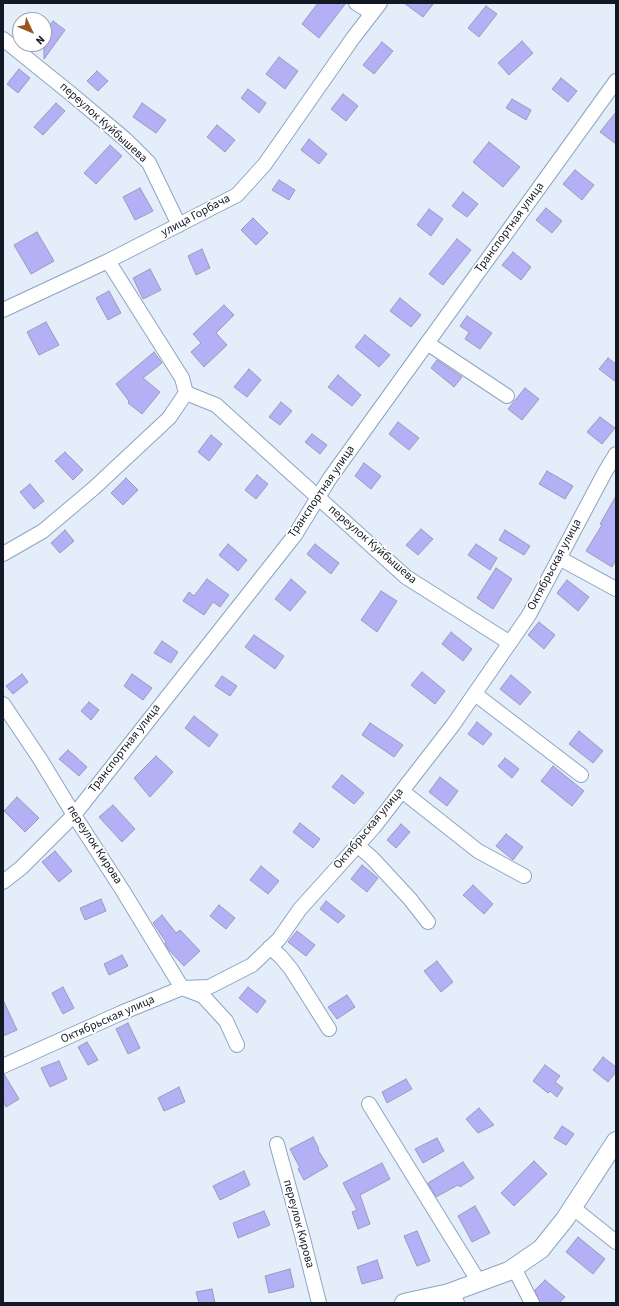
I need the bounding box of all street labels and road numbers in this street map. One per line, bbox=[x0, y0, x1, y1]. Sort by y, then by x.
street label: переулок Куйбышева bbox=[56, 80, 150, 166]
street label: Транспортная улица bbox=[472, 180, 548, 276]
street label: улица Горбача bbox=[159, 192, 233, 240]
street label: Транспортная улица bbox=[286, 443, 358, 541]
street label: переулок Куйбышева bbox=[325, 503, 419, 587]
street label: Октябрьская улица bbox=[525, 517, 585, 613]
street label: Транспортная улица bbox=[86, 702, 164, 796]
street label: Октябрьская улица bbox=[331, 786, 407, 872]
street label: переулок Кирова bbox=[63, 803, 125, 887]
street label: Октябрьская улица bbox=[59, 993, 157, 1047]
street label: переулок Кирова bbox=[279, 1178, 317, 1270]

